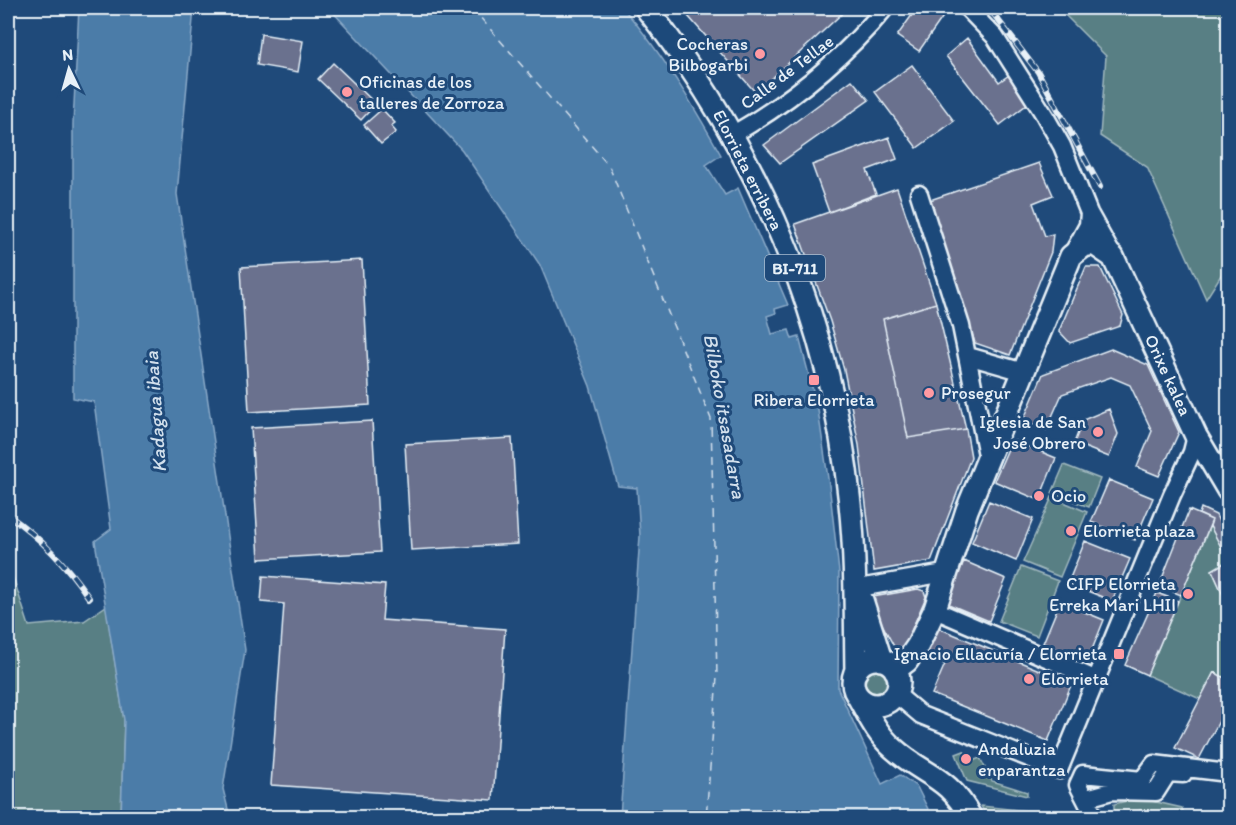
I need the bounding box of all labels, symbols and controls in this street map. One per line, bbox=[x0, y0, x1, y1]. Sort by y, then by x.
street label: Calle de Tellae bbox=[736, 30, 838, 114]
place label: Cocheras Bilbogarbi bbox=[668, 33, 748, 76]
north arrow bbox=[39, 39, 99, 99]
text: N bbox=[62, 45, 74, 64]
marker: Cocheras Bilbogarbi bbox=[753, 47, 767, 61]
place label: Oficinas de los talleres de Zorroza bbox=[359, 71, 505, 114]
marker: Oficinas de los talleres de Zorroza bbox=[340, 85, 354, 99]
street label: Elorrieta erribera bbox=[708, 106, 788, 234]
road number: BI-711 bbox=[765, 255, 825, 281]
street label: Orixe kalea bbox=[1140, 331, 1196, 419]
water label: Bilboko itsasadarra bbox=[699, 332, 752, 501]
water label: Kadagua ibaia bbox=[139, 350, 171, 473]
marker: Ribera Elorrieta bbox=[807, 373, 821, 387]
place label: Prosegur bbox=[941, 382, 1011, 404]
marker: Prosegur bbox=[922, 386, 936, 400]
place label: Ribera Elorrieta bbox=[753, 389, 875, 411]
place label: Iglesia de San José Obrero bbox=[979, 411, 1086, 454]
marker: Iglesia de San José Obrero bbox=[1091, 425, 1105, 439]
place label: Ocio bbox=[1051, 485, 1086, 507]
marker: Ocio bbox=[1032, 489, 1046, 503]
place label: Elorrieta plaza bbox=[1083, 520, 1196, 542]
marker: Elorrieta plaza bbox=[1064, 524, 1078, 538]
place label: CIFP Elorrieta Erreka Mari LHII bbox=[1049, 573, 1177, 616]
marker: CIFP Elorrieta Erreka Mari LHII bbox=[1181, 587, 1195, 601]
place label: Ignacio Ellacuría / Elorrieta bbox=[894, 643, 1108, 665]
marker: Ignacio Ellacuría / Elorrieta bbox=[1112, 647, 1126, 661]
place label: Elorrieta bbox=[1041, 668, 1109, 690]
marker: Elorrieta bbox=[1022, 672, 1036, 686]
place label: Andaluzia enparantza bbox=[978, 738, 1066, 781]
marker: Andaluzia enparantza bbox=[959, 752, 973, 766]

